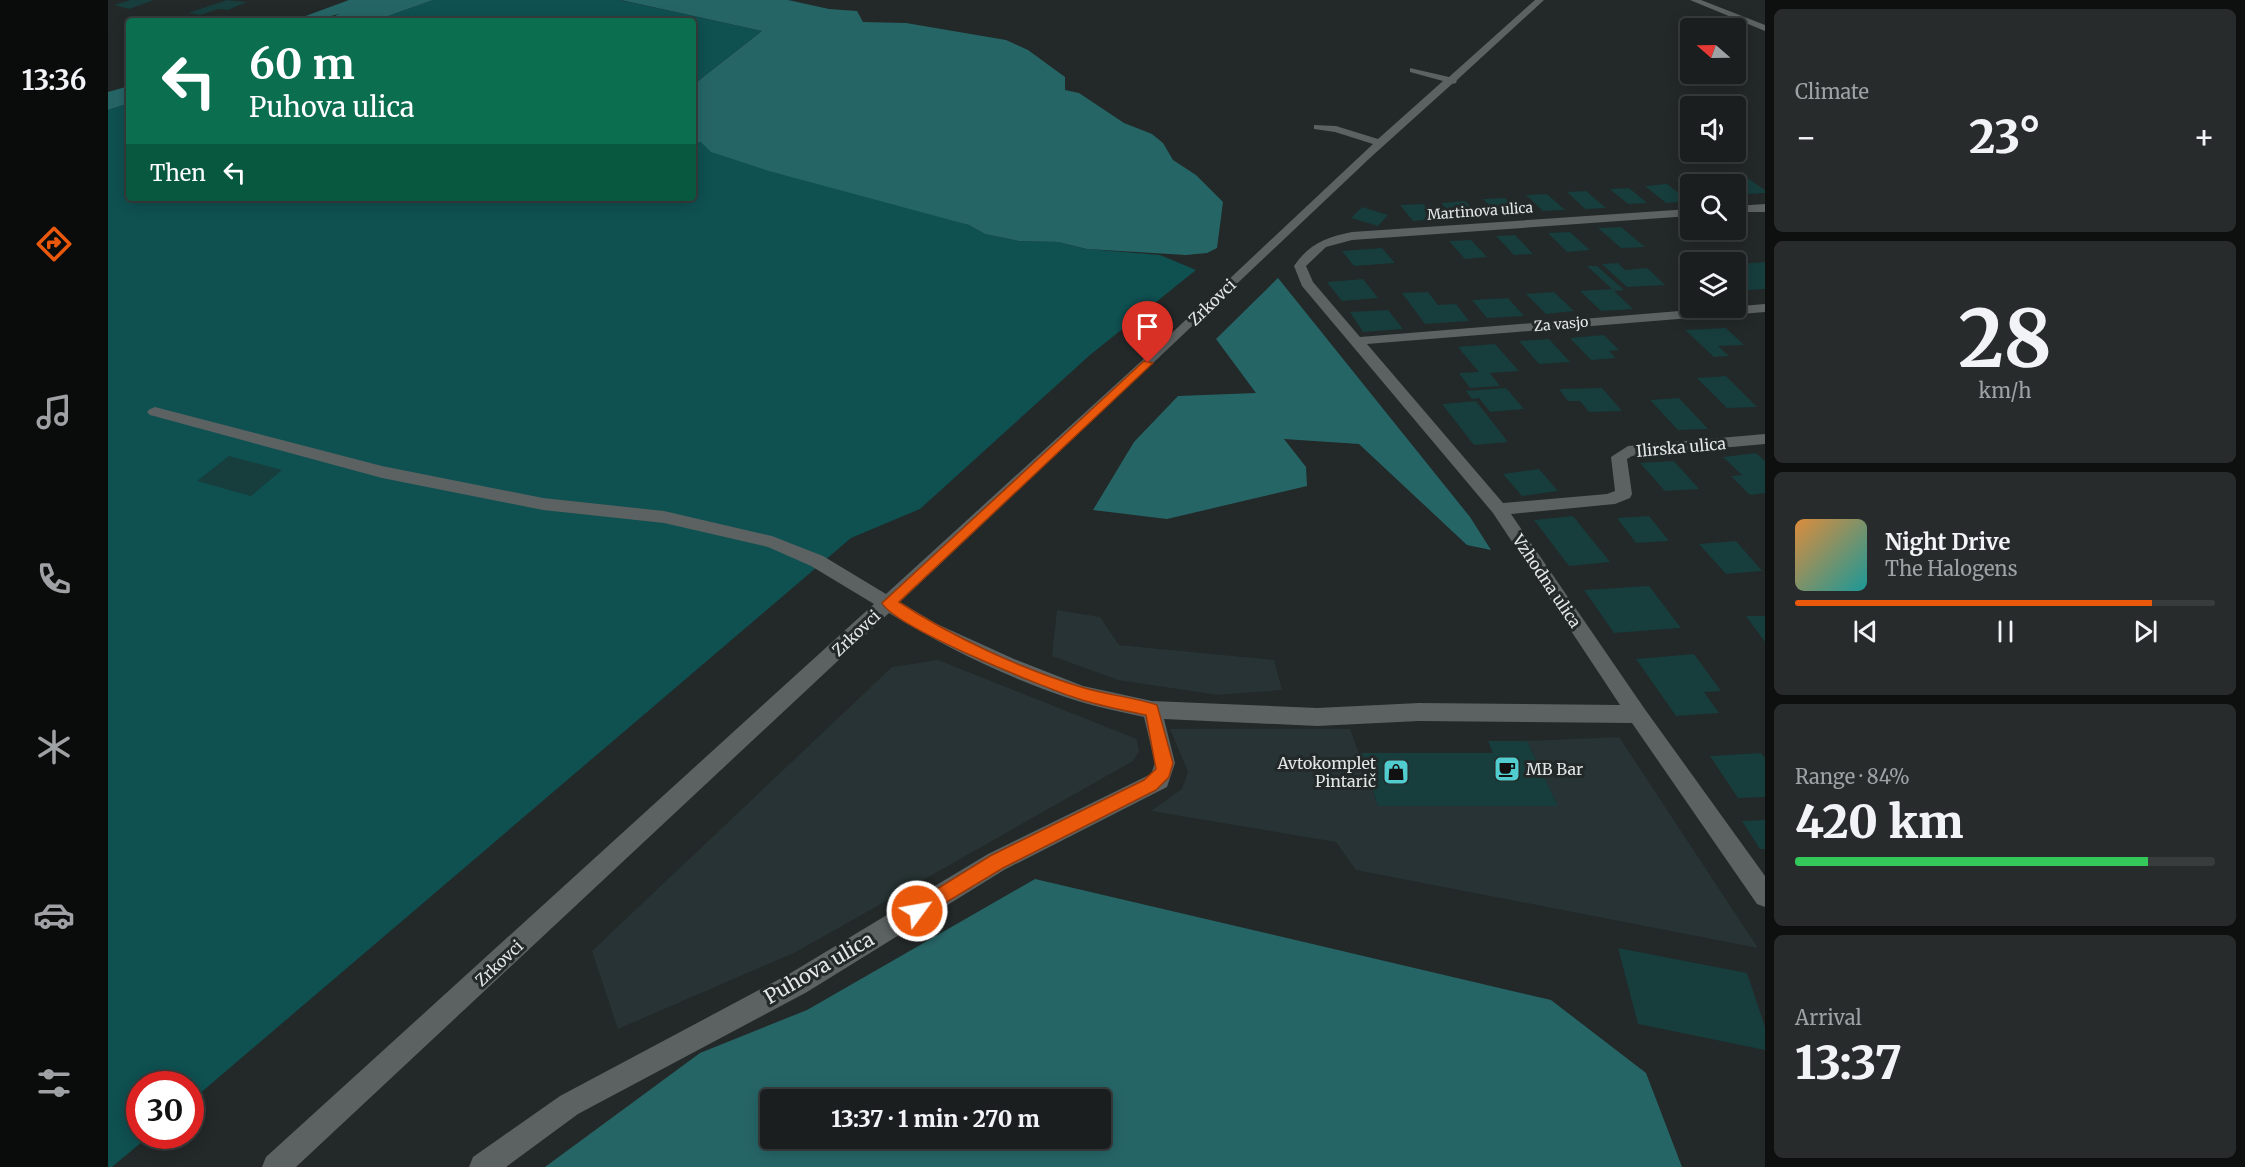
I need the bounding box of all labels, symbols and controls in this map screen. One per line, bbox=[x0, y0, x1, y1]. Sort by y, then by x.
north arrow bbox=[1680, 18, 1746, 84]
map controls bbox=[1680, 18, 1746, 318]
text: 60 m bbox=[249, 38, 355, 90]
icon: left bbox=[150, 42, 228, 120]
text: 13:36 bbox=[22, 63, 86, 97]
text: Climate bbox=[1795, 79, 1869, 104]
text: Puhova ulica bbox=[249, 90, 415, 124]
button: sound bbox=[1680, 96, 1746, 162]
text: 23° bbox=[1969, 109, 2041, 165]
text: − bbox=[1795, 117, 1817, 158]
text: + bbox=[2193, 117, 2215, 158]
icon: left bbox=[218, 156, 251, 189]
text: Then bbox=[150, 159, 206, 187]
button: search bbox=[1680, 174, 1746, 240]
street label: Martinova ulica bbox=[1427, 198, 1534, 224]
icon: directions bbox=[33, 223, 75, 265]
button: layers bbox=[1680, 252, 1746, 318]
street label: Zrkovci bbox=[1184, 275, 1240, 329]
text: 28 bbox=[1958, 290, 2052, 388]
pin bbox=[1122, 301, 1173, 363]
icon: arrive bbox=[1131, 310, 1164, 343]
street label: Za vasjo bbox=[1533, 313, 1589, 335]
text: km/h bbox=[1979, 378, 2031, 403]
icon: music bbox=[33, 391, 75, 433]
street label: Ilirska ulica bbox=[1635, 433, 1727, 461]
text: Night Drive bbox=[1885, 528, 2010, 556]
street label: Vzhodna ulica bbox=[1508, 530, 1586, 632]
text: The Halogens bbox=[1885, 556, 2017, 581]
icon: phone bbox=[33, 558, 75, 600]
street label: Zrkovci bbox=[828, 606, 884, 660]
icon: previous bbox=[1849, 615, 1882, 648]
icon: pause bbox=[1989, 615, 2022, 648]
icon: next bbox=[2129, 615, 2162, 648]
icon: climate bbox=[33, 726, 75, 768]
place label: Avtokomplet Pintarič bbox=[1276, 753, 1377, 791]
cafe icon: MB Bar bbox=[1492, 754, 1522, 784]
shop icon: Avtokomplet Pintarič bbox=[1381, 757, 1411, 787]
place label: MB Bar bbox=[1526, 759, 1583, 779]
text: Range · 84% bbox=[1795, 764, 1910, 789]
text: 420 km bbox=[1795, 794, 1964, 850]
position arrow bbox=[885, 879, 949, 943]
icon: car bbox=[33, 894, 75, 936]
street label: Puhova ulica bbox=[759, 926, 878, 1009]
street label: Zrkovci bbox=[471, 936, 527, 990]
text: Arrival bbox=[1795, 1005, 1862, 1030]
text: 13:37 bbox=[1795, 1035, 1902, 1091]
icon: filters bbox=[33, 1062, 75, 1104]
speed limit sign: 30 bbox=[126, 1071, 204, 1149]
text: 13:37 · 1 min · 270 m bbox=[831, 1105, 1040, 1133]

